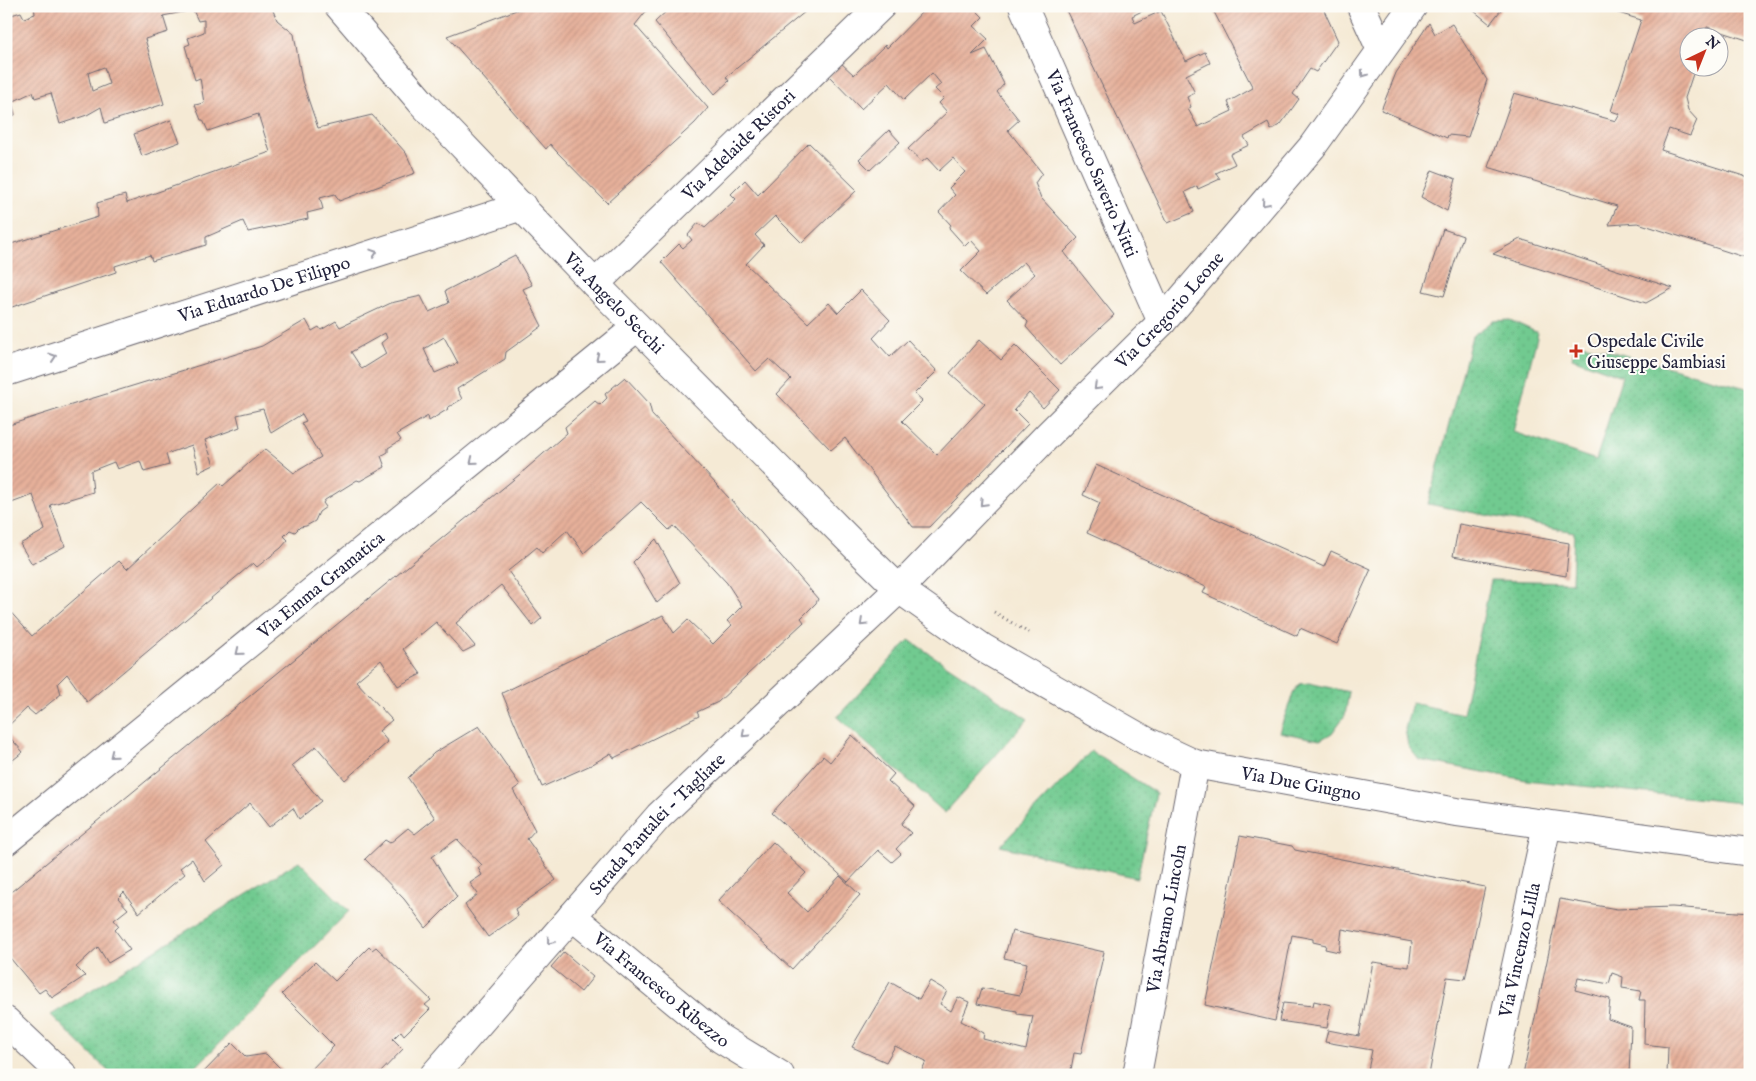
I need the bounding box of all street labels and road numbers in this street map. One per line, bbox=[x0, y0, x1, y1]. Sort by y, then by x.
street label: Via Francesco Saverio Nitti bbox=[1039, 66, 1142, 262]
street label: Via Adelaide Ristori bbox=[677, 85, 801, 207]
street label: Via Angelo Secchi bbox=[557, 247, 668, 360]
street label: Via Gregorio Leone bbox=[1111, 248, 1230, 375]
street label: Via Eduardo De Filippo bbox=[175, 252, 354, 329]
street label: Via Emma Gramatica bbox=[253, 527, 390, 645]
street label: Strada Pantalei - Tagliate bbox=[585, 749, 731, 901]
street label: Via Due Giugno bbox=[1238, 762, 1363, 807]
street label: Via Abramo Lincoln bbox=[1142, 842, 1193, 996]
street label: Via Vincenzo Lilla bbox=[1495, 881, 1547, 1021]
street label: Via Francesco Ribezzo bbox=[587, 927, 733, 1054]

